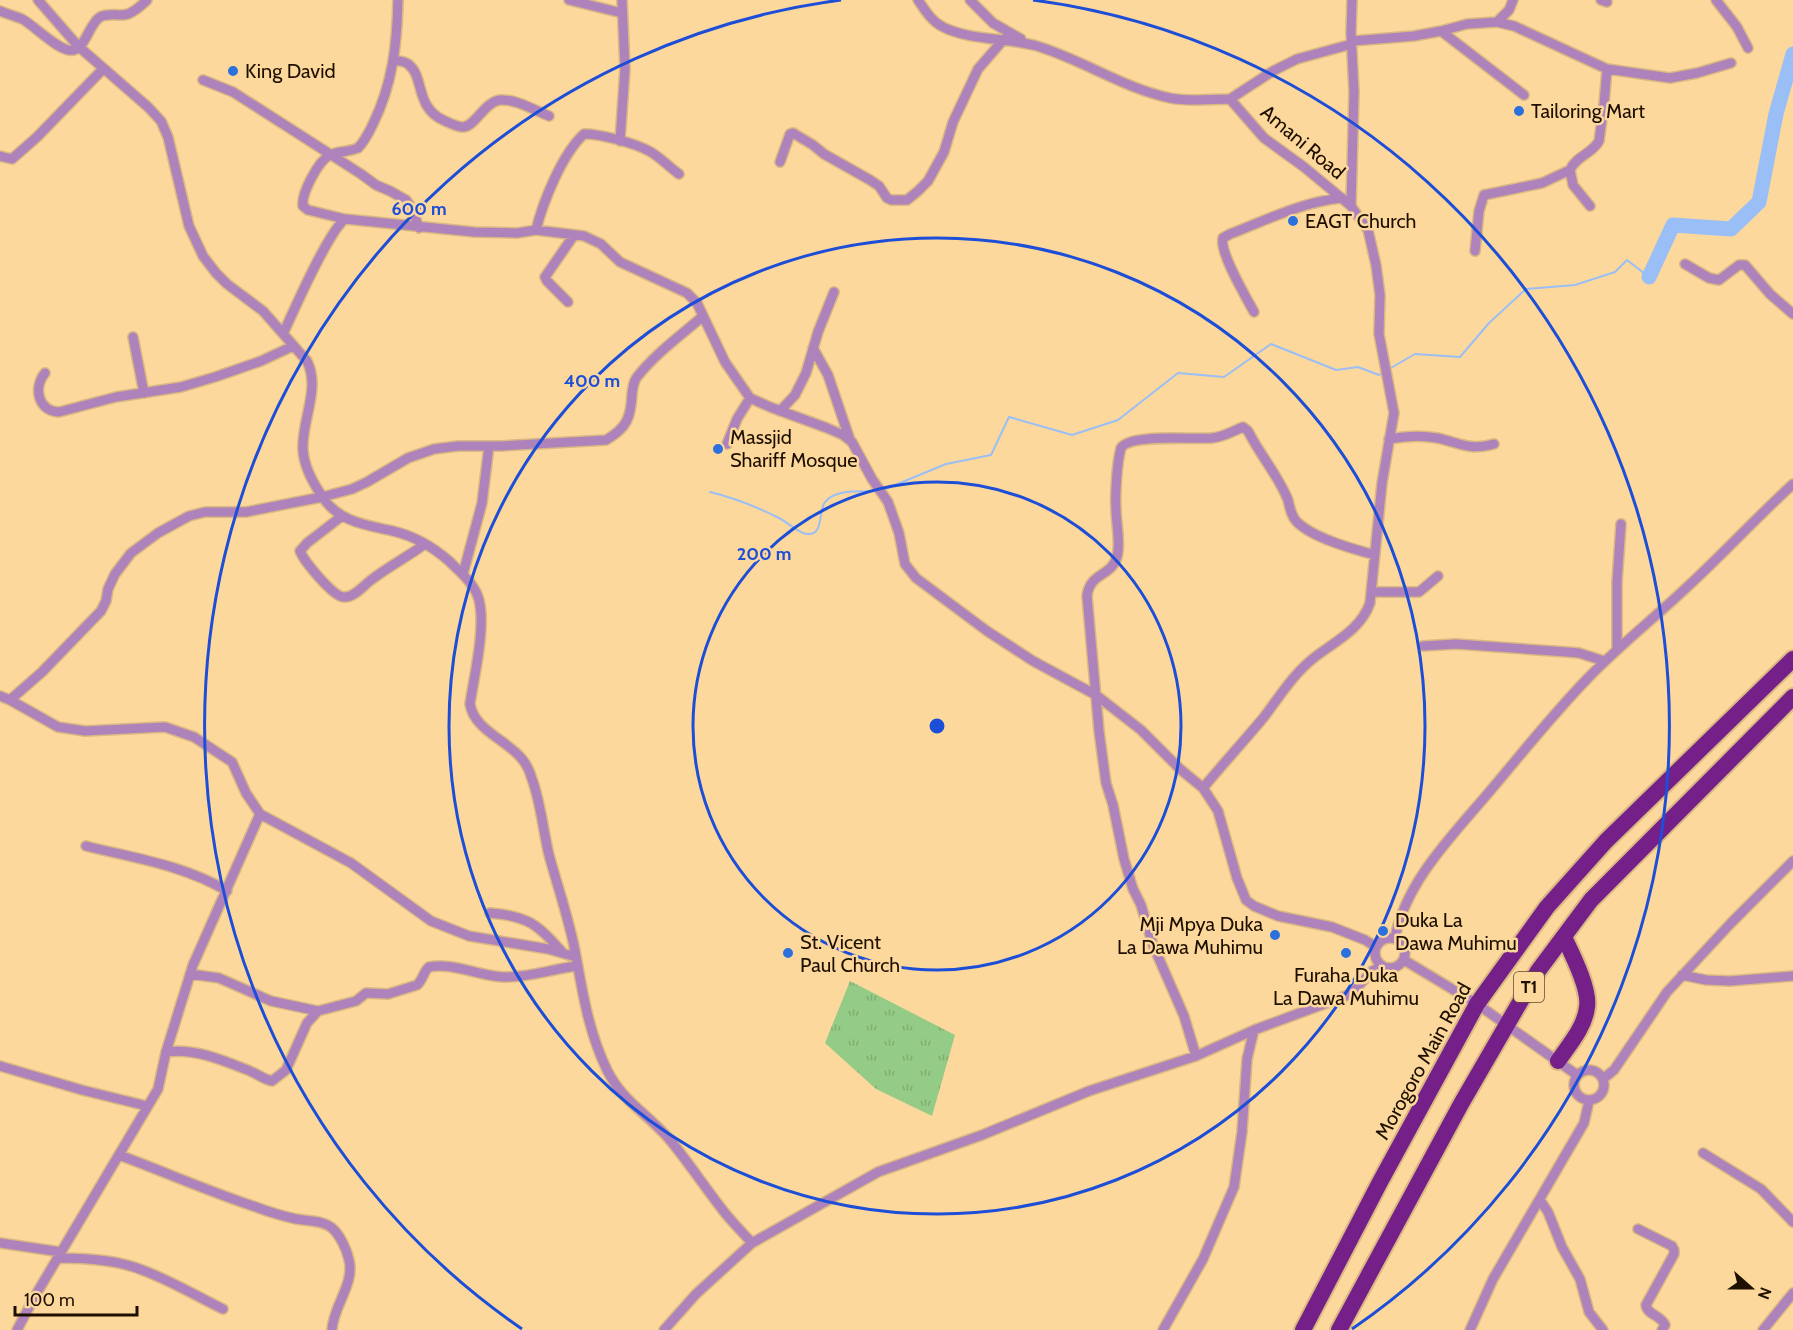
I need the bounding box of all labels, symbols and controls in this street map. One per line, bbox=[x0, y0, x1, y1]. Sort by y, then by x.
place label: King David bbox=[245, 59, 335, 83]
marker: King David bbox=[226, 64, 240, 78]
place label: Tailoring Mart bbox=[1531, 99, 1645, 123]
street label: Amani Road bbox=[1256, 100, 1350, 184]
marker: Tailoring Mart bbox=[1512, 104, 1526, 118]
text: 600 m bbox=[391, 198, 447, 220]
place label: EAGT Church bbox=[1305, 209, 1416, 233]
marker: EAGT Church bbox=[1286, 214, 1300, 228]
text: 400 m bbox=[564, 370, 620, 392]
place label: Massjid Shariff Mosque bbox=[730, 425, 857, 472]
marker: Massjid Shariff Mosque bbox=[711, 442, 725, 456]
text: 200 m bbox=[737, 543, 791, 565]
centre of rings bbox=[927, 716, 947, 736]
place label: Duka La Dawa Muhimu bbox=[1395, 908, 1517, 955]
place label: Mji Mpya Duka La Dawa Muhimu bbox=[1117, 912, 1263, 959]
marker: Duka La Dawa Muhimu bbox=[1376, 924, 1390, 938]
marker: Mji Mpya Duka La Dawa Muhimu bbox=[1268, 928, 1282, 942]
place label: St. Vicent Paul Church bbox=[800, 930, 900, 977]
marker: St. Vicent Paul Church bbox=[781, 946, 795, 960]
marker: Furaha Duka La Dawa Muhimu bbox=[1339, 946, 1353, 960]
place label: Furaha Duka La Dawa Muhimu bbox=[1273, 963, 1419, 1010]
road number: T1 bbox=[1514, 972, 1544, 1002]
street label: Morogoro Main Road bbox=[1370, 978, 1476, 1144]
north arrow bbox=[1721, 1258, 1781, 1318]
scale bar bbox=[15, 1279, 136, 1317]
text: N bbox=[1754, 1285, 1775, 1302]
text: 100 m bbox=[24, 1289, 75, 1311]

